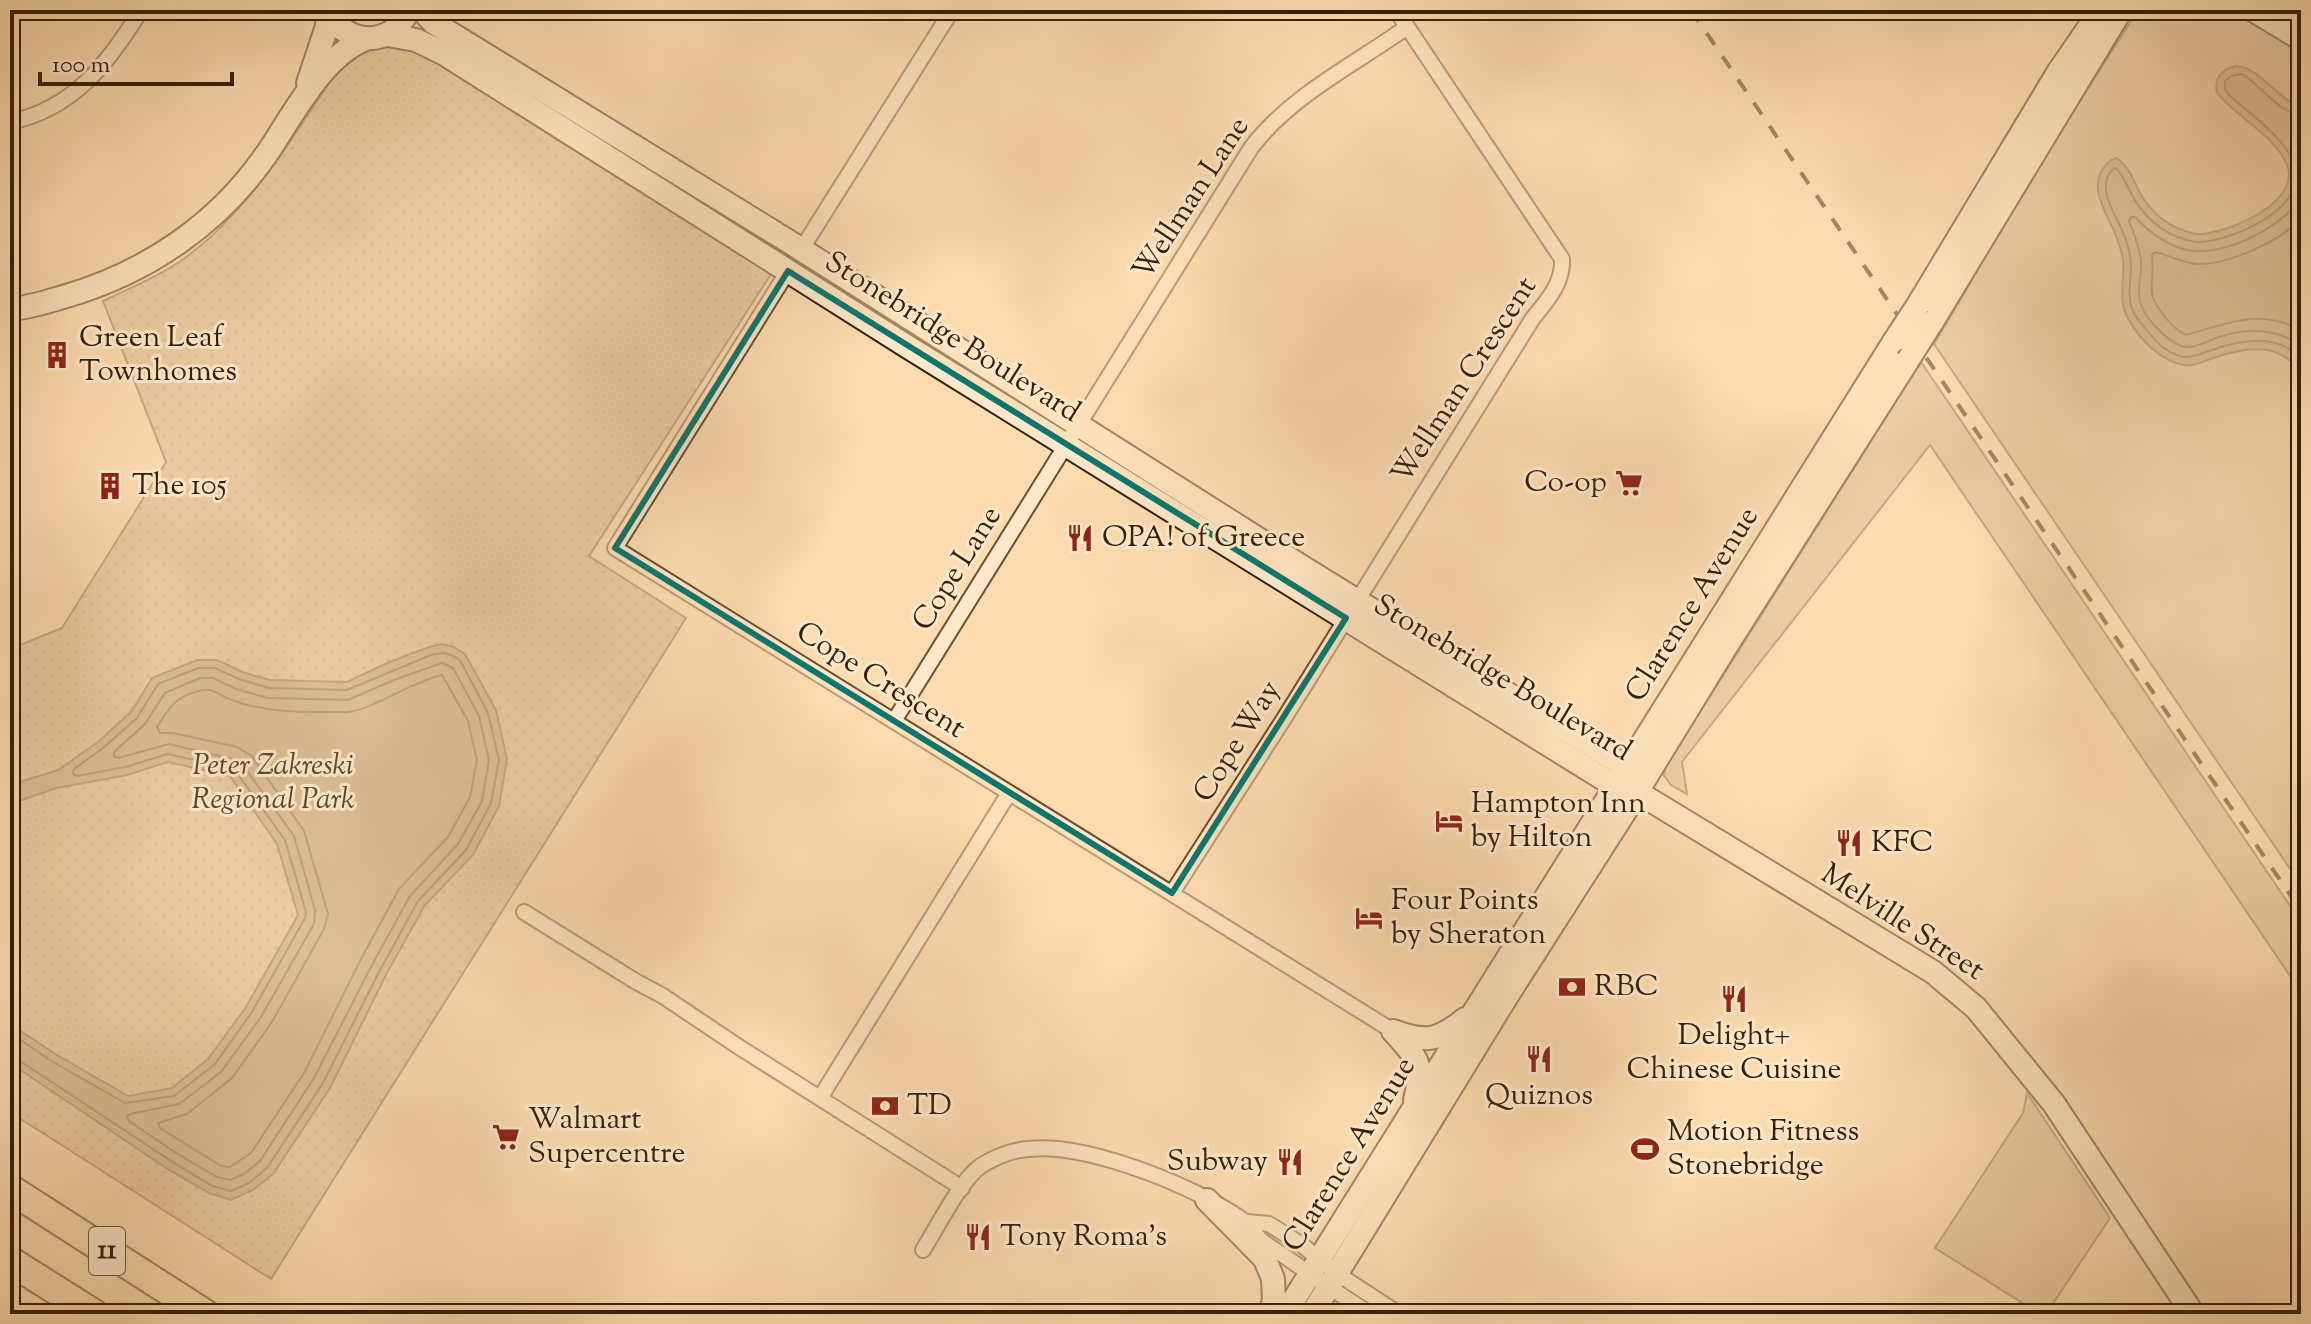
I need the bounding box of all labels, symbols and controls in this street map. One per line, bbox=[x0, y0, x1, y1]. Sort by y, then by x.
scale bar bbox=[40, 36, 232, 86]
text: 100 m bbox=[52, 49, 110, 83]
street label: Wellman Lane bbox=[1123, 109, 1261, 289]
street label: Stonebridge Boulevard bbox=[816, 242, 1088, 434]
street label: Wellman Crescent bbox=[1382, 269, 1548, 493]
place label: Green Leaf Townhomes bbox=[79, 317, 237, 394]
building icon: Green Leaf Townhomes bbox=[42, 340, 72, 370]
place label: Co-op bbox=[1524, 462, 1607, 505]
place label: The 105 bbox=[132, 465, 227, 508]
supermarket icon: Co-op bbox=[1614, 468, 1644, 498]
building icon: The 105 bbox=[95, 471, 125, 501]
street label: Cope Lane bbox=[903, 498, 1013, 640]
street label: Clarence Avenue bbox=[1616, 499, 1770, 711]
place label: OPA! of Greece bbox=[1102, 517, 1305, 560]
restaurant icon: OPA! of Greece bbox=[1065, 523, 1095, 553]
street label: Stonebridge Boulevard bbox=[1365, 585, 1639, 773]
street label: Cope Crescent bbox=[787, 612, 973, 750]
street label: Cope Way bbox=[1184, 673, 1292, 811]
park label: Peter Zakreski Regional Park bbox=[191, 745, 355, 822]
place label: Hampton Inn by Hilton bbox=[1471, 783, 1646, 860]
hotel icon: Hampton Inn by Hilton bbox=[1434, 806, 1464, 836]
place label: KFC bbox=[1871, 822, 1934, 865]
restaurant icon: KFC bbox=[1834, 828, 1864, 858]
street label: Melville Street bbox=[1812, 854, 1992, 992]
place label: Four Points by Sheraton bbox=[1391, 880, 1546, 957]
hotel icon: Four Points by Sheraton bbox=[1354, 903, 1384, 933]
place label: RBC bbox=[1594, 966, 1659, 1009]
bank icon: RBC bbox=[1557, 972, 1587, 1002]
restaurant icon: Delight+ Chinese Cuisine bbox=[1719, 984, 1749, 1014]
place label: Delight+ Chinese Cuisine bbox=[1626, 1015, 1842, 1092]
restaurant icon: Quiznos bbox=[1524, 1044, 1554, 1074]
street label: Clarence Avenue bbox=[1273, 1049, 1427, 1261]
place label: Quiznos bbox=[1485, 1075, 1593, 1118]
place label: TD bbox=[907, 1085, 952, 1128]
bank icon: TD bbox=[870, 1091, 900, 1121]
place label: Walmart Supercentre bbox=[528, 1099, 686, 1176]
place label: Motion Fitness Stonebridge bbox=[1667, 1111, 1859, 1188]
supermarket icon: Walmart Supercentre bbox=[491, 1122, 521, 1152]
sports icon: Motion Fitness Stonebridge bbox=[1630, 1134, 1660, 1164]
place label: Subway bbox=[1167, 1141, 1268, 1184]
restaurant icon: Subway bbox=[1275, 1147, 1305, 1177]
place label: Tony Roma's bbox=[1000, 1216, 1167, 1259]
restaurant icon: Tony Roma's bbox=[963, 1222, 993, 1252]
road number: 11 bbox=[89, 1227, 125, 1275]

